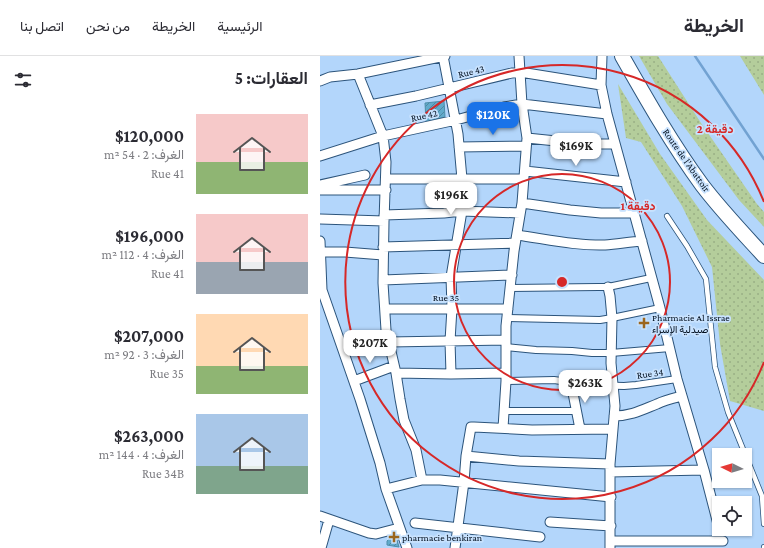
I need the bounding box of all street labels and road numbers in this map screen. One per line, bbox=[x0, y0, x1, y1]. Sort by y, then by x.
street label: Rue 43 bbox=[457, 63, 486, 80]
street label: Rue 42 bbox=[410, 107, 439, 124]
street label: Route de l’Abattoir bbox=[661, 127, 713, 194]
street label: Rue 35 bbox=[433, 292, 460, 303]
street label: Rue 34 bbox=[636, 366, 664, 381]

